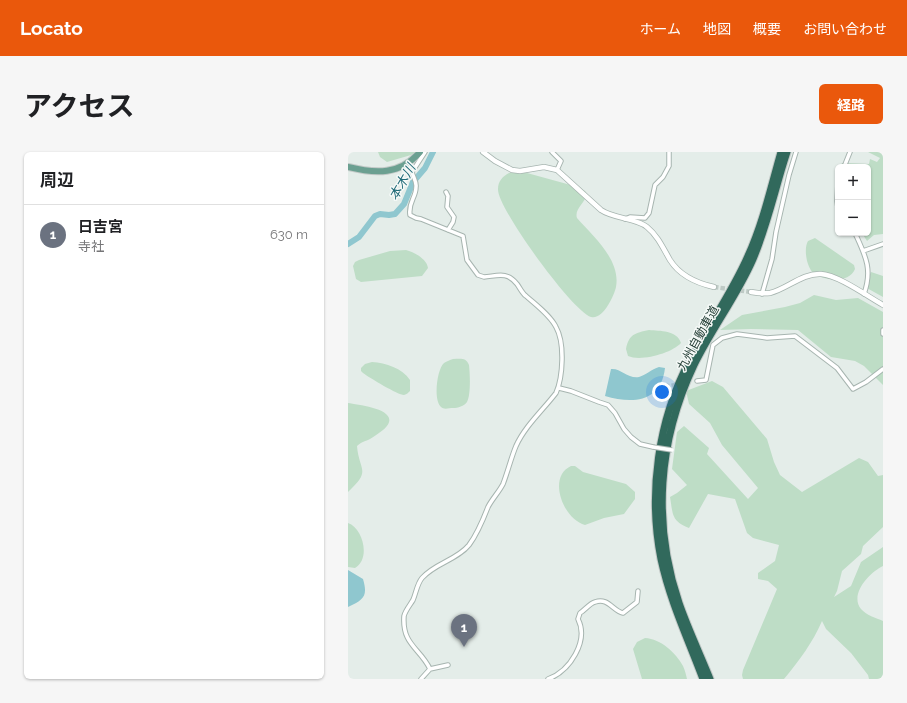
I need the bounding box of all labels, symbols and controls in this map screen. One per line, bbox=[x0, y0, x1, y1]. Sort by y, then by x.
text: Locato bbox=[20, 17, 83, 39]
text: ホーム bbox=[639, 21, 681, 37]
text: 地図 bbox=[703, 21, 731, 37]
text: 概要 bbox=[753, 21, 781, 37]
text: お問い合わせ bbox=[803, 21, 887, 37]
button: 経路 bbox=[819, 84, 883, 124]
text: アクセス bbox=[24, 90, 135, 123]
water label: 本木川 bbox=[386, 160, 419, 203]
map controls bbox=[835, 164, 871, 236]
button: + bbox=[835, 164, 871, 200]
text: 周辺 bbox=[40, 170, 74, 190]
button: − bbox=[835, 200, 871, 236]
text: 日吉宮 bbox=[78, 218, 123, 236]
text: 1 bbox=[50, 227, 56, 242]
text: 630 m bbox=[270, 227, 308, 242]
text: 寺社 bbox=[78, 239, 104, 254]
street label: 九州自動車道 bbox=[674, 303, 722, 373]
your location bbox=[652, 382, 672, 402]
pin: 1 bbox=[451, 614, 477, 647]

